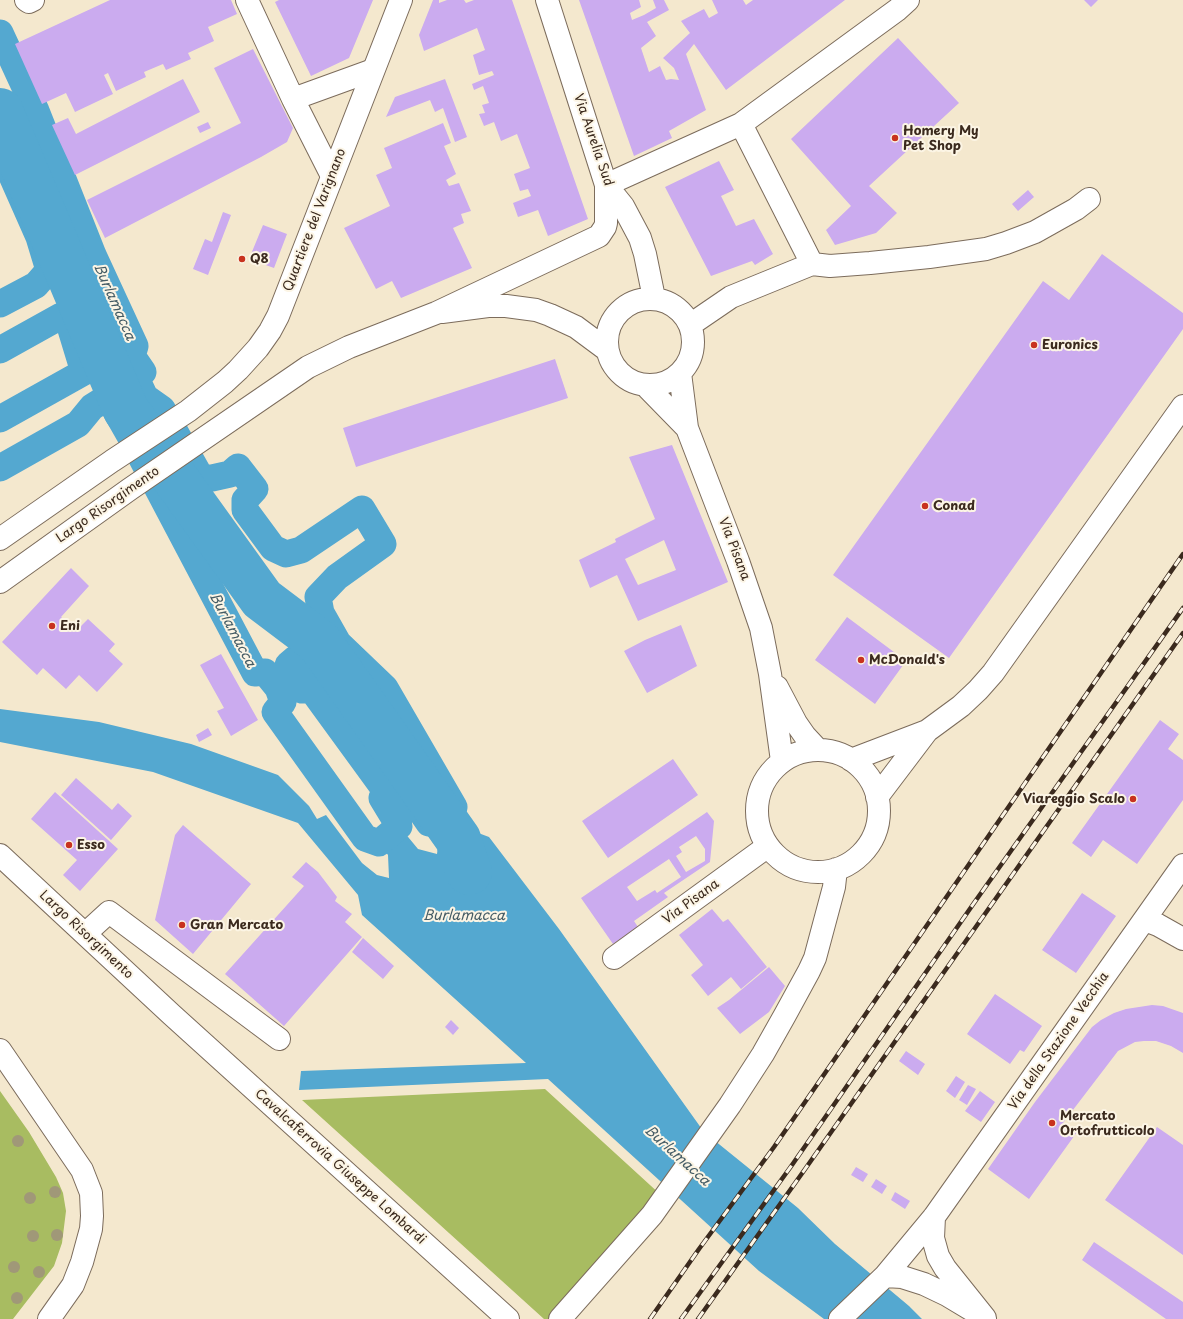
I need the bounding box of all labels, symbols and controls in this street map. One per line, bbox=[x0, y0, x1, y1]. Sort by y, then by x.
street label: Via Aurelia Sud bbox=[570, 92, 616, 188]
place label: Homery My Pet Shop bbox=[903, 123, 979, 154]
marker: Homery My Pet Shop bbox=[890, 133, 900, 143]
street label: Quartiere del Varignano bbox=[281, 146, 349, 294]
place label: Q8 bbox=[250, 251, 269, 267]
marker: Q8 bbox=[237, 254, 247, 264]
water label: Burlamacca bbox=[90, 261, 138, 343]
place label: Euronics bbox=[1042, 337, 1098, 353]
marker: Euronics bbox=[1029, 340, 1039, 350]
street label: Largo Risorgimento bbox=[53, 464, 163, 546]
place label: Conad bbox=[933, 498, 975, 514]
marker: Conad bbox=[920, 501, 930, 511]
street label: Via Pisana bbox=[715, 515, 753, 583]
water label: Burlamacca bbox=[205, 590, 259, 670]
place label: Eni bbox=[60, 618, 80, 634]
marker: Eni bbox=[47, 621, 57, 631]
place label: McDonald's bbox=[869, 652, 945, 668]
marker: McDonald's bbox=[856, 655, 866, 665]
place label: Viareggio Scalo bbox=[1023, 791, 1125, 807]
marker: Viareggio Scalo bbox=[1128, 794, 1138, 804]
place label: Esso bbox=[77, 837, 105, 853]
marker: Esso bbox=[64, 840, 74, 850]
street label: Via Pisana bbox=[660, 876, 722, 928]
street label: Largo Risorgimento bbox=[36, 888, 136, 982]
water label: Burlamacca bbox=[423, 908, 505, 924]
place label: Gran Mercato bbox=[190, 917, 283, 933]
marker: Gran Mercato bbox=[177, 920, 187, 930]
street label: Via della Stazione Vecchia bbox=[1005, 969, 1113, 1113]
street label: Cavalcaferrovia Giuseppe Lombardi bbox=[251, 1086, 429, 1248]
place label: Mercato Ortofrutticolo bbox=[1060, 1108, 1155, 1139]
marker: Mercato Ortofrutticolo bbox=[1047, 1118, 1057, 1128]
water label: Burlamacca bbox=[641, 1122, 713, 1190]

